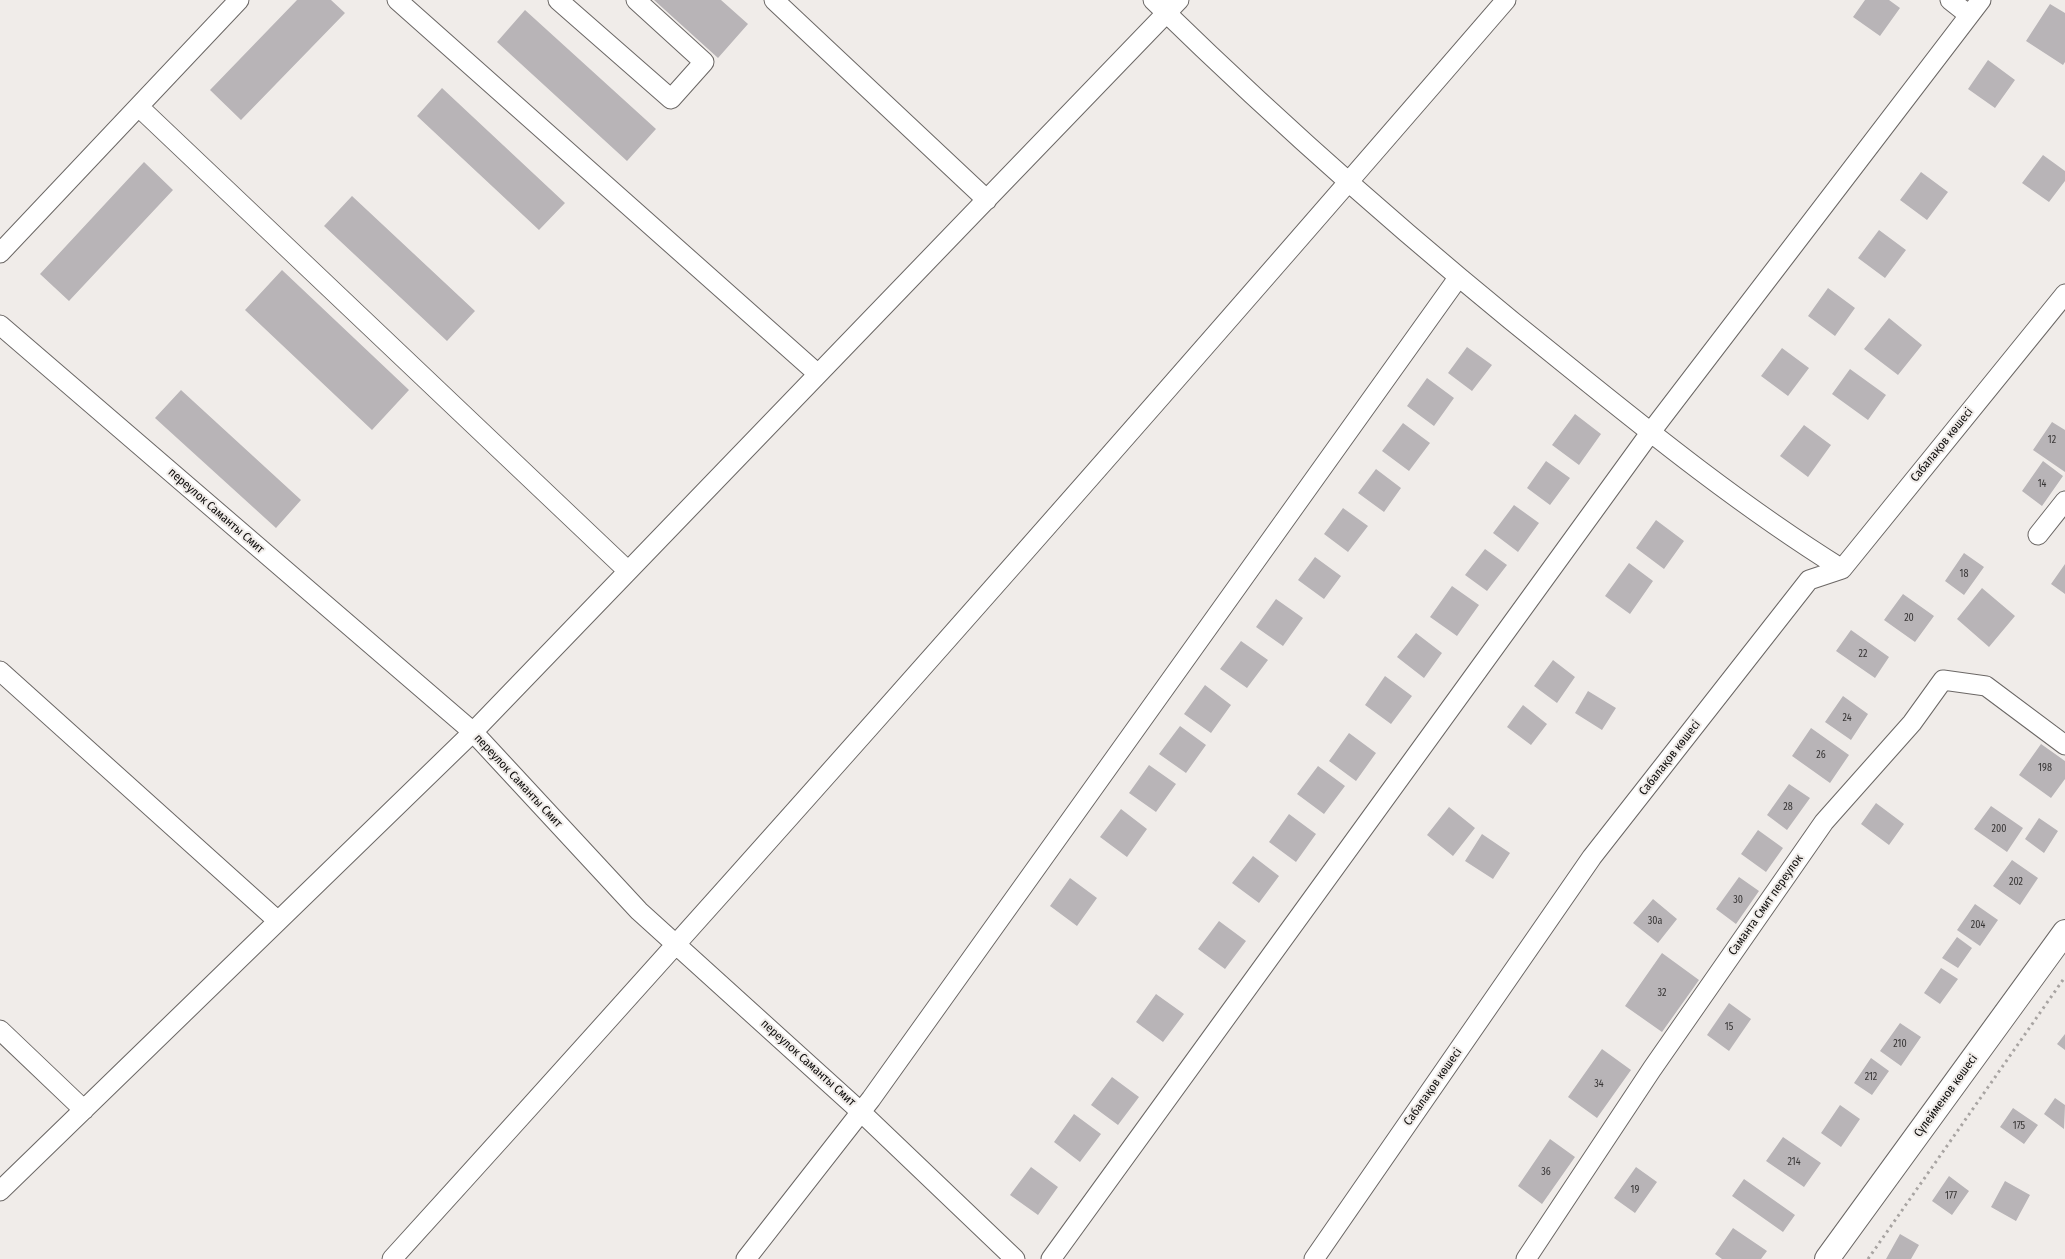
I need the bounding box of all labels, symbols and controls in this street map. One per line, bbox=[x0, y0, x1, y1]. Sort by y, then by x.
street label: Сабалақов көшесі bbox=[1908, 405, 1976, 485]
house number: 12 bbox=[2048, 434, 2056, 446]
street label: переулок Саманты Смит bbox=[165, 465, 267, 557]
house number: 14 bbox=[2038, 478, 2046, 490]
house number: 18 bbox=[1960, 568, 1968, 580]
house number: 20 bbox=[1904, 612, 1914, 624]
house number: 22 bbox=[1859, 648, 1867, 660]
house number: 24 bbox=[1842, 712, 1852, 724]
street label: Сабалақов көшесі bbox=[1636, 718, 1704, 798]
street label: переулок Саманты Смит bbox=[471, 731, 565, 831]
house number: 26 bbox=[1816, 749, 1826, 761]
house number: 198 bbox=[2038, 762, 2052, 774]
house number: 28 bbox=[1783, 801, 1793, 813]
house number: 200 bbox=[1992, 823, 2006, 835]
street label: Саманта Смит переулок bbox=[1726, 852, 1806, 958]
house number: 202 bbox=[2009, 876, 2023, 888]
house number: 30 bbox=[1733, 894, 1743, 906]
house number: 30а bbox=[1648, 915, 1662, 927]
house number: 204 bbox=[1971, 919, 1985, 931]
house number: 32 bbox=[1658, 987, 1666, 999]
street label: переулок Саманты Смит bbox=[758, 1017, 858, 1109]
house number: 15 bbox=[1725, 1021, 1733, 1033]
house number: 210 bbox=[1893, 1038, 1907, 1050]
street label: Сабалақов көшесі bbox=[1401, 1046, 1465, 1128]
street label: Сүлейменов көшесі bbox=[1911, 1052, 1981, 1140]
house number: 212 bbox=[1865, 1071, 1877, 1083]
house number: 34 bbox=[1594, 1078, 1604, 1090]
house number: 175 bbox=[2013, 1120, 2025, 1132]
house number: 214 bbox=[1788, 1156, 1800, 1168]
house number: 36 bbox=[1541, 1166, 1551, 1178]
house number: 19 bbox=[1631, 1184, 1639, 1196]
house number: 177 bbox=[1945, 1190, 1957, 1202]

